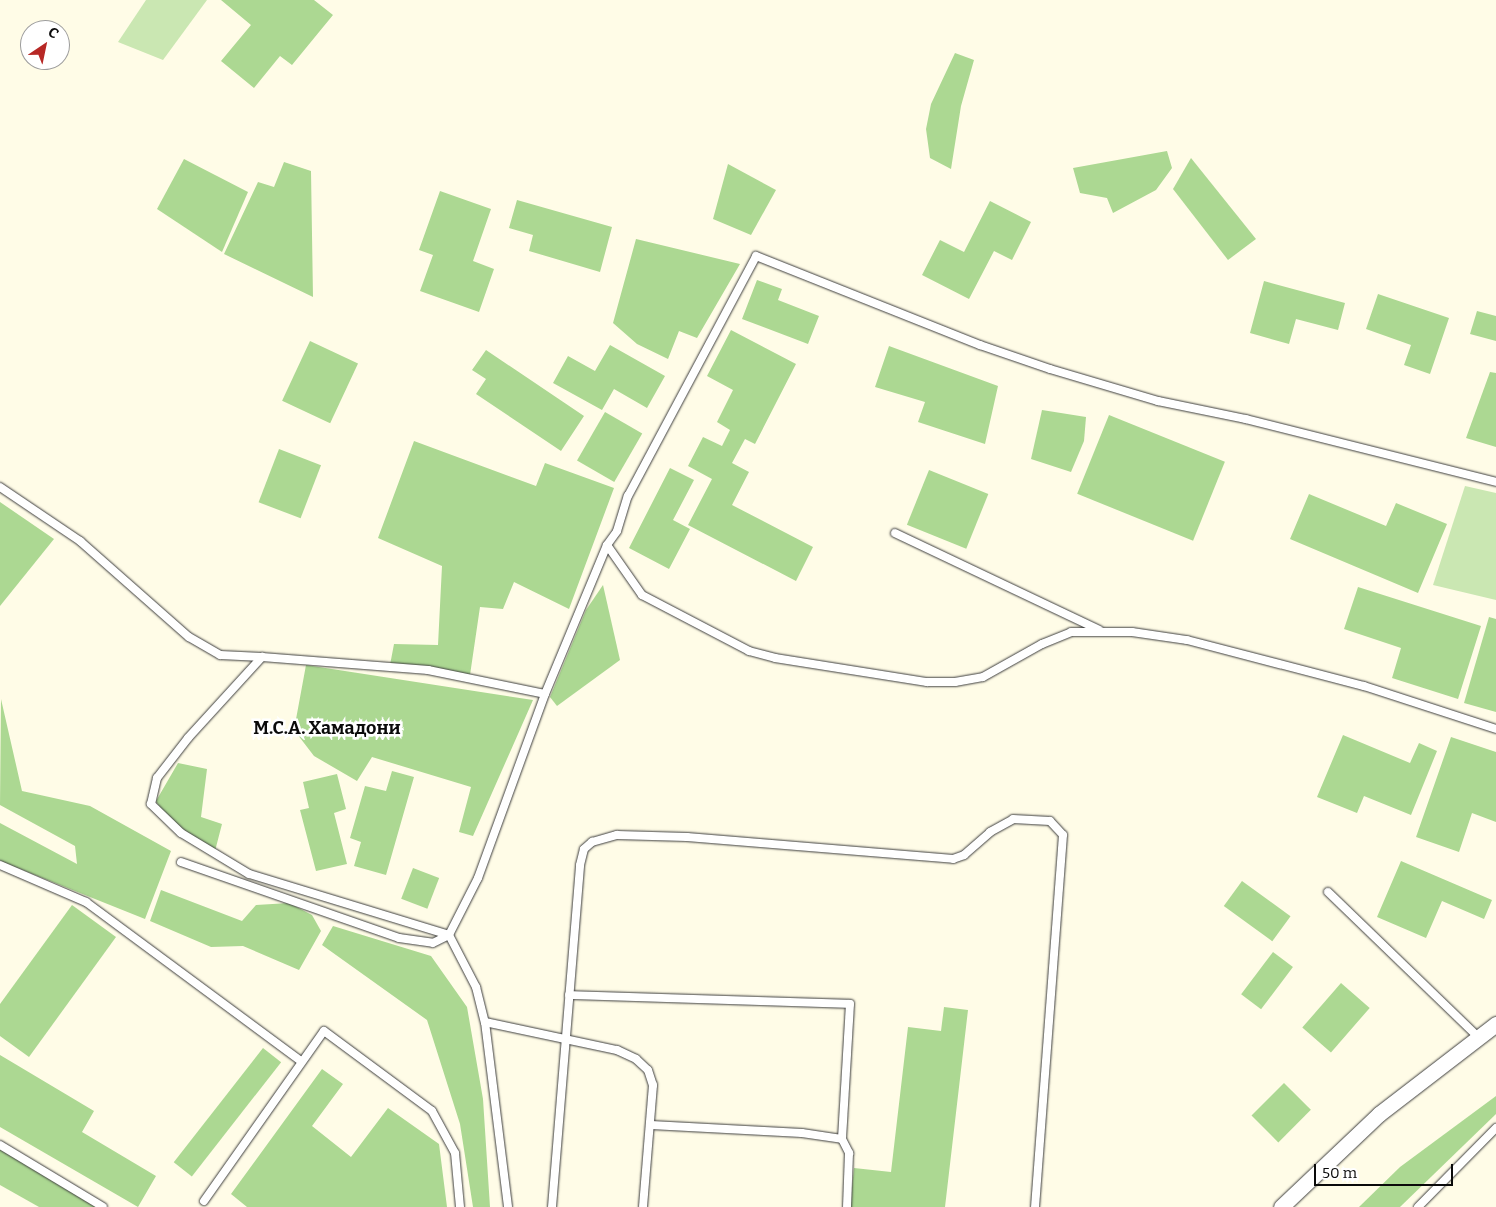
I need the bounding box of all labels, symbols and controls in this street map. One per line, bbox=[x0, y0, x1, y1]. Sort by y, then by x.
north arrow bbox=[20, 20, 70, 70]
text: С bbox=[45, 23, 62, 42]
district label: М.С.А. Хамадони bbox=[253, 717, 401, 739]
scale bar bbox=[1316, 1154, 1455, 1186]
text: 50 m bbox=[1322, 1164, 1357, 1182]

